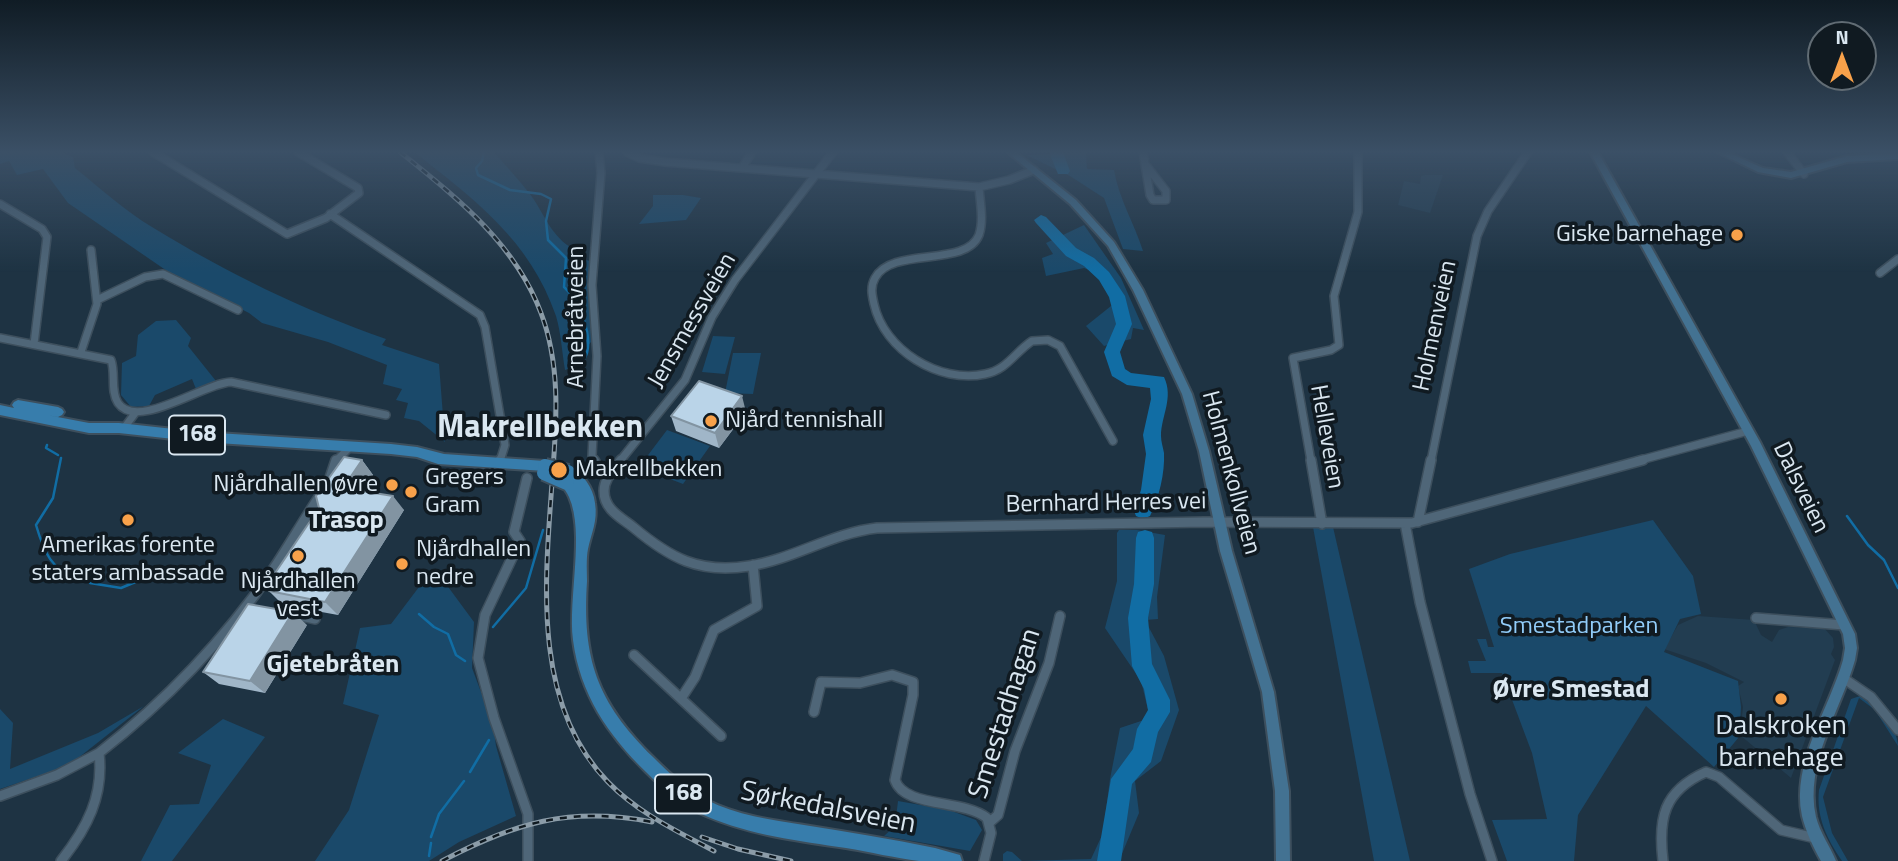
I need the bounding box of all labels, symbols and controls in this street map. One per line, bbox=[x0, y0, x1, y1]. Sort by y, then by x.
north arrow bbox=[1807, 21, 1877, 91]
text: N bbox=[1835, 22, 1849, 51]
place label: Giske barnehage bbox=[1556, 221, 1723, 249]
marker: Giske barnehage bbox=[1729, 227, 1745, 243]
street label: Arnebråtveien bbox=[563, 246, 591, 388]
street label: Jensmessveien bbox=[643, 248, 743, 394]
street label: Holmenveien bbox=[1408, 258, 1464, 394]
street label: Helleveien bbox=[1303, 383, 1349, 491]
street label: Holmenkollveien bbox=[1194, 388, 1266, 558]
place label: Njård tennishall bbox=[725, 407, 883, 435]
district label: Makrellbekken bbox=[437, 410, 643, 448]
marker: Njård tennishall bbox=[703, 413, 719, 429]
road number: 168 bbox=[169, 416, 225, 454]
street label: Dalsveien bbox=[1766, 438, 1834, 538]
place label: Makrellbekken bbox=[575, 456, 722, 484]
marker: Makrellbekken bbox=[549, 460, 569, 480]
place label: Gregers Gram bbox=[425, 464, 504, 520]
place label: Njårdhallen øvre bbox=[213, 471, 378, 499]
marker: Njårdhallen øvre bbox=[384, 477, 400, 493]
marker: Gregers Gram bbox=[403, 484, 419, 500]
street label: Bernhard Herres vei bbox=[1005, 488, 1207, 520]
district label: Trasop bbox=[308, 506, 384, 538]
marker: Amerikas forente staters ambassade bbox=[120, 512, 136, 528]
place label: Amerikas forente staters ambassade bbox=[32, 532, 224, 588]
place label: Njårdhallen nedre bbox=[416, 536, 531, 592]
marker: Njårdhallen vest bbox=[290, 548, 306, 564]
marker: Njårdhallen nedre bbox=[394, 556, 410, 572]
place label: Njårdhallen vest bbox=[240, 568, 356, 624]
park label: Smestadparken bbox=[1500, 613, 1658, 641]
street label: Smestadhagan bbox=[963, 625, 1049, 803]
district label: Gjetebråten bbox=[267, 650, 399, 682]
district label: Øvre Smestad bbox=[1492, 675, 1650, 707]
marker: Dalskroken barnehage bbox=[1773, 691, 1789, 707]
place label: Dalskroken barnehage bbox=[1715, 710, 1847, 776]
road number: 168 bbox=[655, 774, 711, 814]
street label: Sørkedalsveien bbox=[738, 776, 918, 842]

